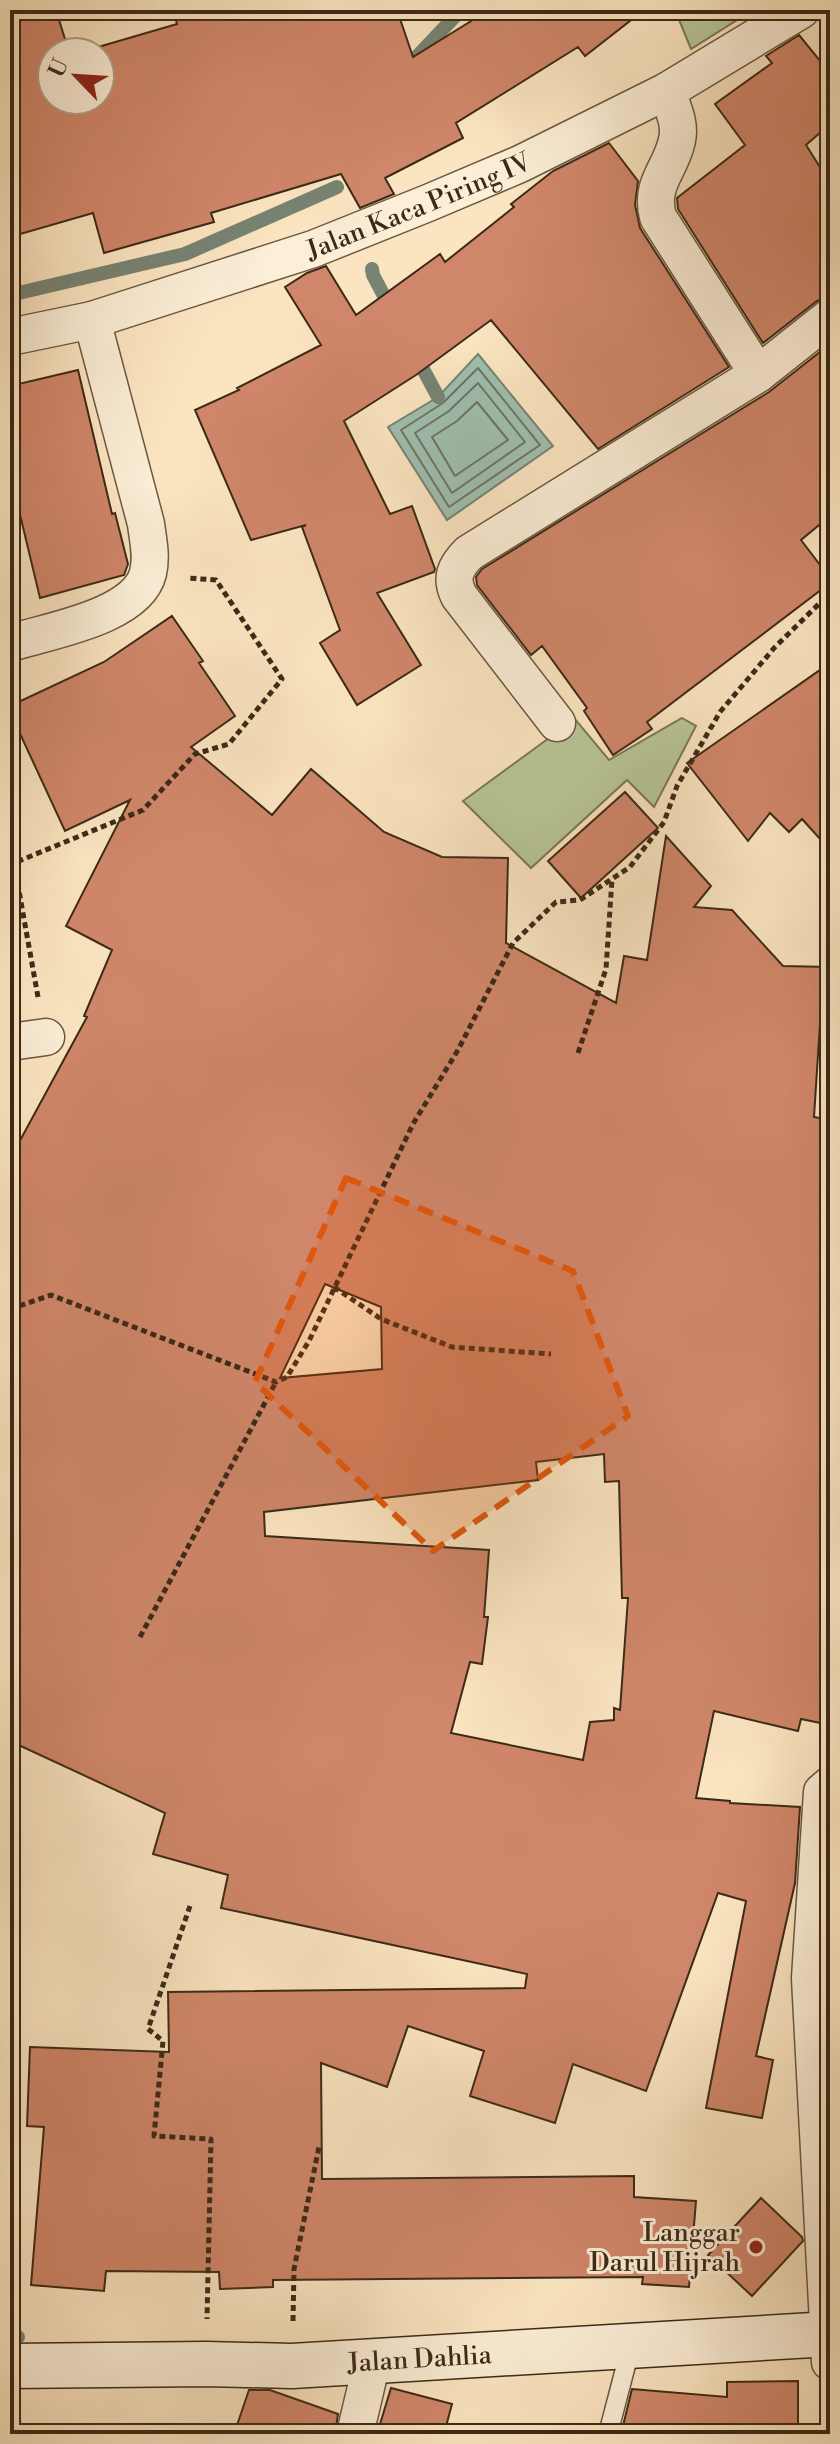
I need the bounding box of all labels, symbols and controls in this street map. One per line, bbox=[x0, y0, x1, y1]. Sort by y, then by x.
north arrow bbox=[36, 36, 116, 116]
text: U bbox=[43, 55, 75, 82]
street label: Jalan Kaca Piring IV bbox=[302, 146, 537, 267]
place label: Langgar Darul Hijrah bbox=[590, 2217, 740, 2279]
marker: Langgar Darul Hijrah bbox=[747, 2238, 765, 2256]
street label: Jalan Dahlia bbox=[346, 2339, 494, 2380]

